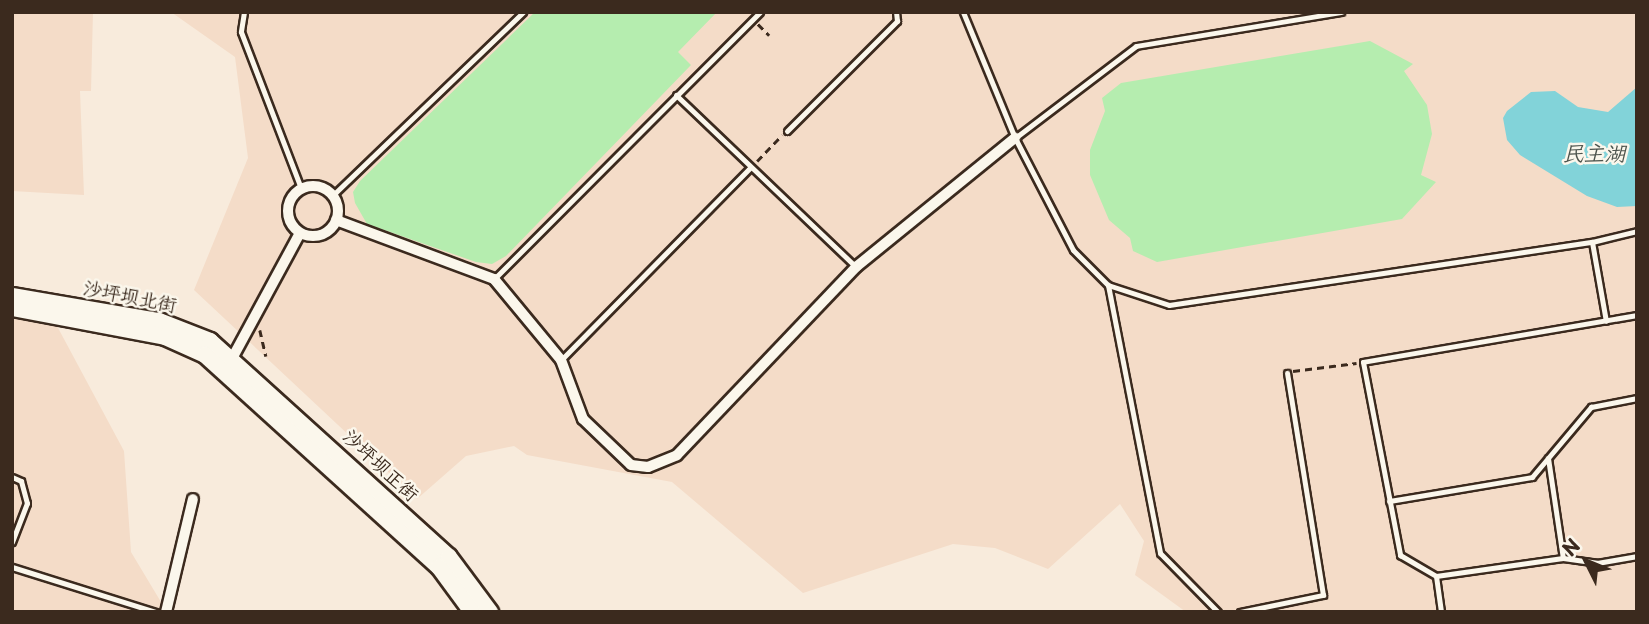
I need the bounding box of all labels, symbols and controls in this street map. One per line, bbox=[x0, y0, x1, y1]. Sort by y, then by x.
water label: 民主湖 bbox=[1563, 139, 1625, 165]
street label: 沙坪坝北街 bbox=[81, 276, 179, 316]
street label: 沙坪坝正街 bbox=[338, 424, 424, 506]
north arrow bbox=[1551, 526, 1621, 596]
text: N bbox=[1555, 532, 1586, 562]

